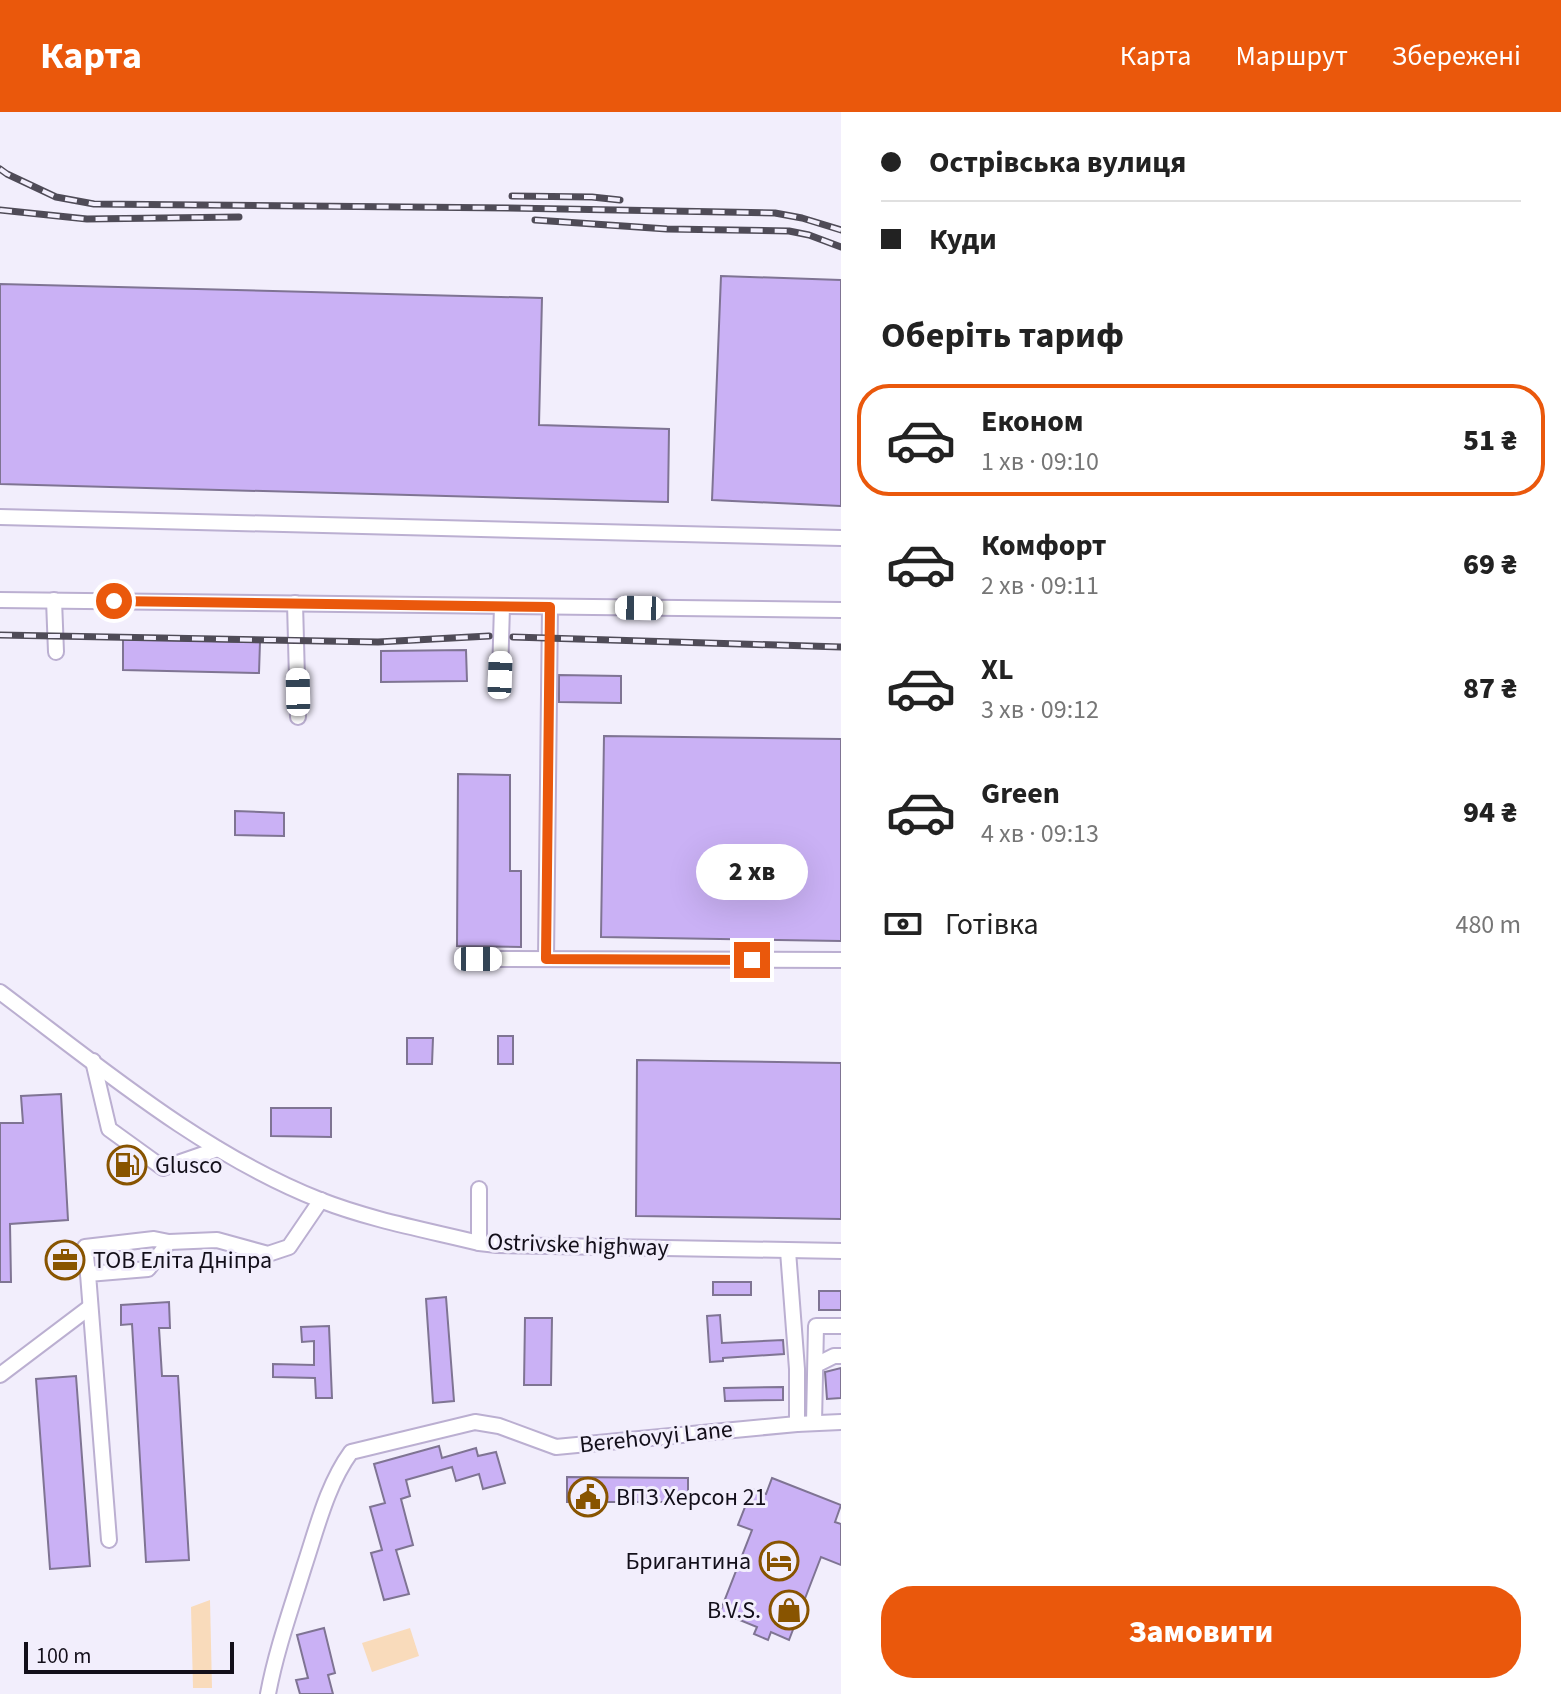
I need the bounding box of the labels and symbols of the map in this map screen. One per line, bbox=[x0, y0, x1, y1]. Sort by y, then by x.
route start bbox=[96, 583, 132, 619]
car bbox=[615, 596, 663, 620]
car bbox=[487, 651, 513, 699]
car bbox=[286, 668, 310, 716]
callout: 2 хв bbox=[696, 844, 808, 900]
route end bbox=[734, 942, 770, 978]
car bbox=[454, 947, 502, 971]
fuel station icon: Glusco bbox=[106, 1144, 148, 1186]
place label: Glusco bbox=[155, 1148, 222, 1183]
street label: Ostrivske highway bbox=[487, 1224, 669, 1266]
office icon: ТОВ Еліта Дніпра bbox=[44, 1239, 86, 1281]
place label: ТОВ Еліта Дніпра bbox=[93, 1243, 272, 1278]
street label: Berehovyi Lane bbox=[578, 1412, 734, 1462]
public building icon: ВПЗ Херсон 21 bbox=[567, 1476, 609, 1518]
place label: ВПЗ Херсон 21 bbox=[616, 1480, 767, 1515]
hotel icon: Бригантина bbox=[758, 1540, 800, 1582]
place label: Бригантина bbox=[625, 1544, 751, 1579]
shop icon: B.V.S. bbox=[768, 1589, 810, 1631]
place label: B.V.S. bbox=[707, 1593, 761, 1628]
scale bar bbox=[24, 1638, 234, 1674]

